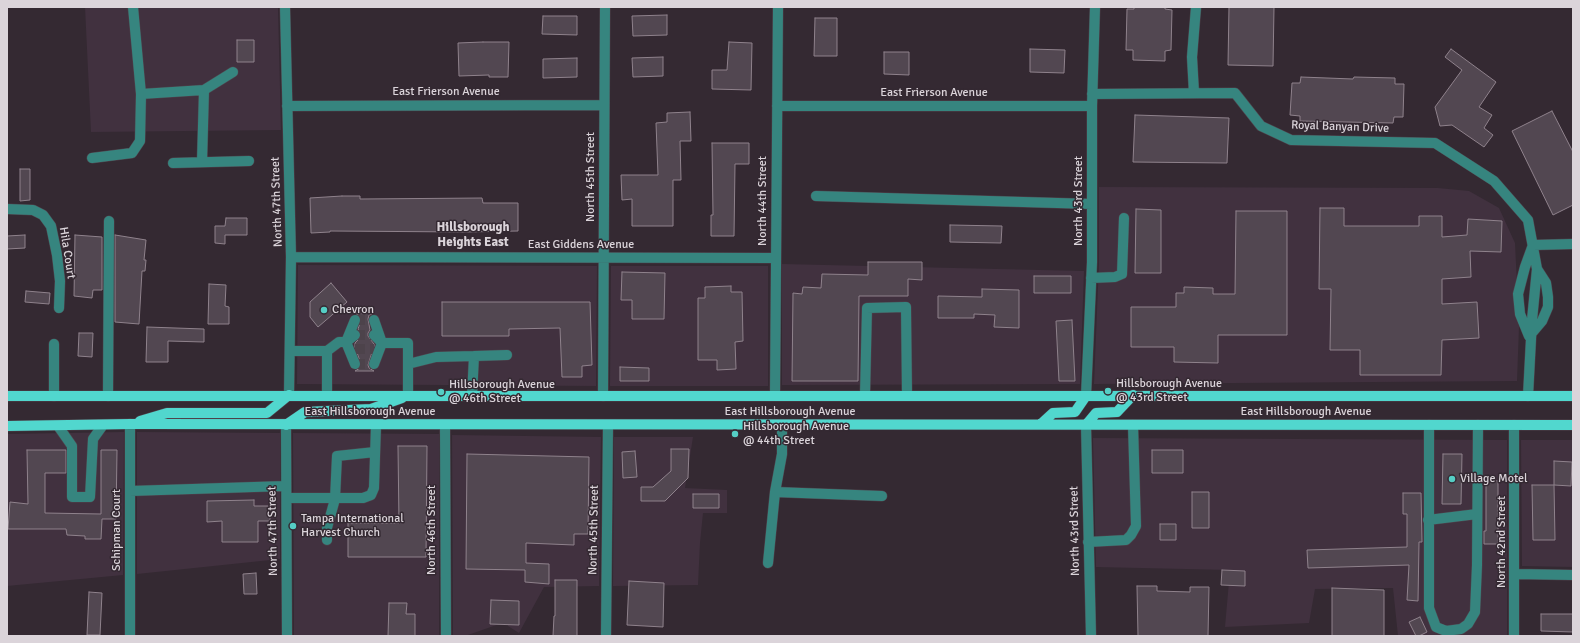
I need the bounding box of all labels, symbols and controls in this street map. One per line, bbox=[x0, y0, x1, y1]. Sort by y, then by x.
street label: East Frierson Avenue bbox=[392, 85, 500, 99]
street label: East Frierson Avenue bbox=[880, 86, 988, 100]
street label: Royal Banyan Drive bbox=[1291, 118, 1389, 136]
street label: North 45th Street bbox=[584, 132, 598, 222]
street label: North 44th Street bbox=[756, 156, 770, 246]
street label: North 43rd Street bbox=[1072, 156, 1086, 246]
street label: North 47th Street bbox=[268, 157, 286, 247]
district label: Hillsborough Heights East bbox=[436, 220, 510, 251]
street label: Hila Court bbox=[56, 226, 78, 280]
street label: East Giddens Avenue bbox=[528, 238, 634, 252]
place label: Chevron bbox=[332, 303, 374, 317]
marker: Chevron bbox=[319, 305, 329, 315]
place label: Hillsborough Avenue @ 43rd Street bbox=[1116, 377, 1222, 405]
place label: Hillsborough Avenue @ 46th Street bbox=[449, 378, 555, 406]
marker: Hillsborough Avenue @ 43rd Street bbox=[1103, 386, 1113, 396]
marker: Hillsborough Avenue @ 46th Street bbox=[436, 387, 446, 397]
street label: East Hillsborough Avenue bbox=[305, 405, 435, 419]
street label: East Hillsborough Avenue bbox=[725, 405, 855, 419]
street label: East Hillsborough Avenue bbox=[1241, 405, 1371, 419]
place label: Hillsborough Avenue @ 44th Street bbox=[743, 420, 849, 448]
marker: Hillsborough Avenue @ 44th Street bbox=[730, 429, 740, 439]
place label: Village Motel bbox=[1460, 472, 1528, 486]
marker: Village Motel bbox=[1447, 474, 1457, 484]
street label: North 46th Street bbox=[425, 485, 439, 575]
street label: North 45th Street bbox=[586, 485, 602, 575]
street label: North 47th Street bbox=[265, 486, 281, 576]
street label: North 43rd Street bbox=[1067, 486, 1083, 576]
street label: Schipman Court bbox=[110, 489, 124, 571]
street label: North 42nd Street bbox=[1495, 496, 1509, 588]
place label: Tampa International Harvest Church bbox=[301, 512, 404, 540]
marker: Tampa International Harvest Church bbox=[288, 521, 298, 531]

